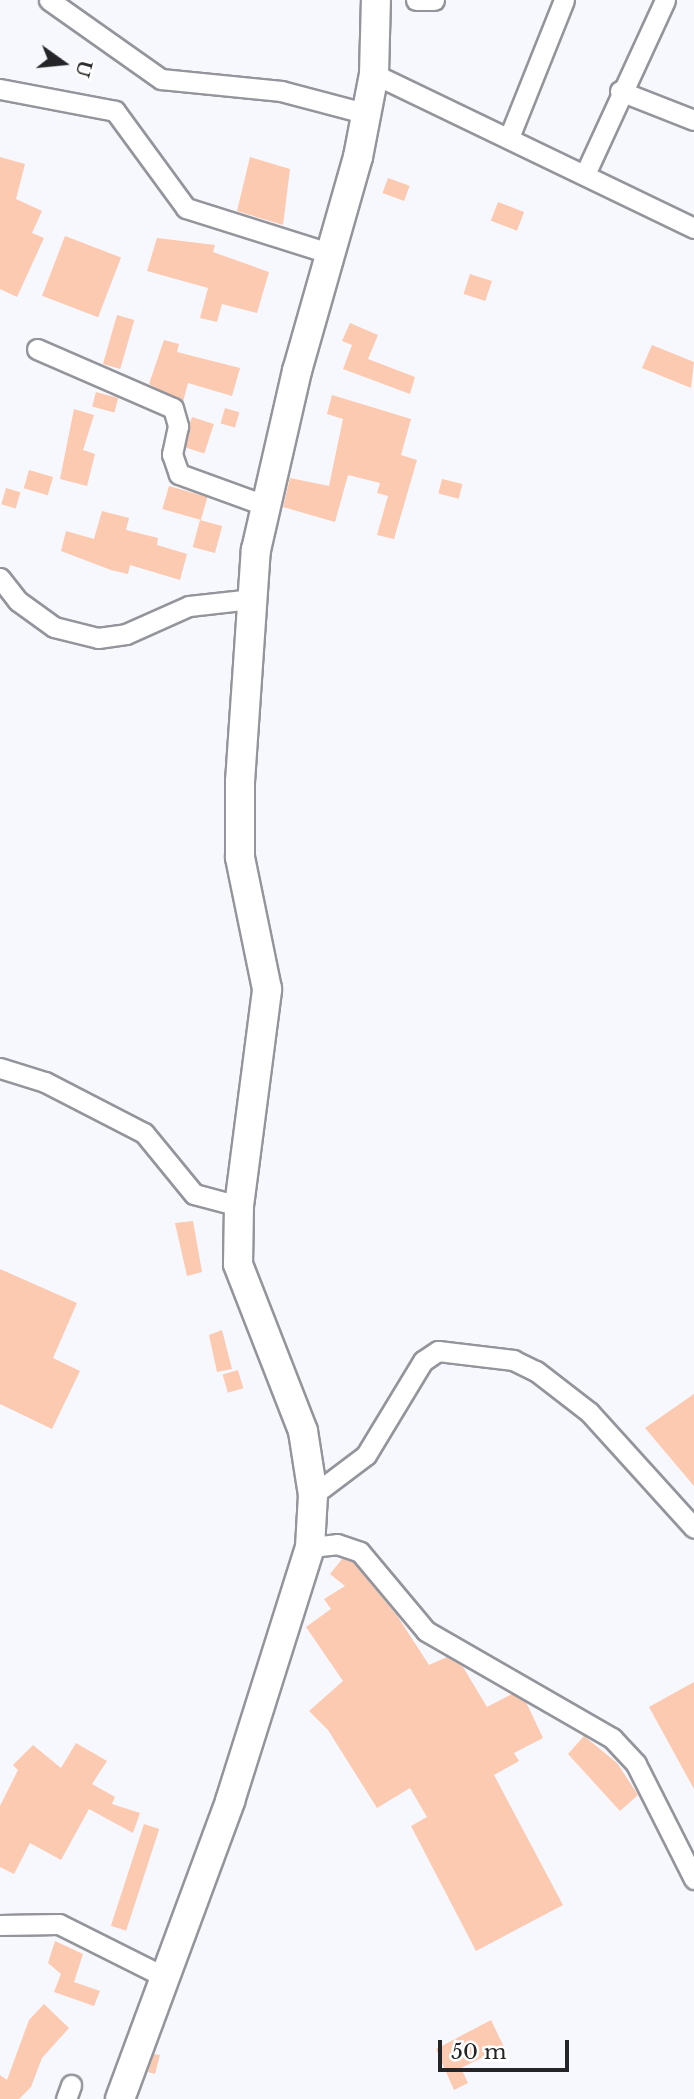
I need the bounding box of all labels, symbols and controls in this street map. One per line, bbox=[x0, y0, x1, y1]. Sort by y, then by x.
north arrow bbox=[28, 28, 98, 98]
text: U bbox=[70, 57, 97, 80]
scale bar bbox=[442, 2025, 573, 2070]
text: 50 m bbox=[451, 2039, 506, 2065]

